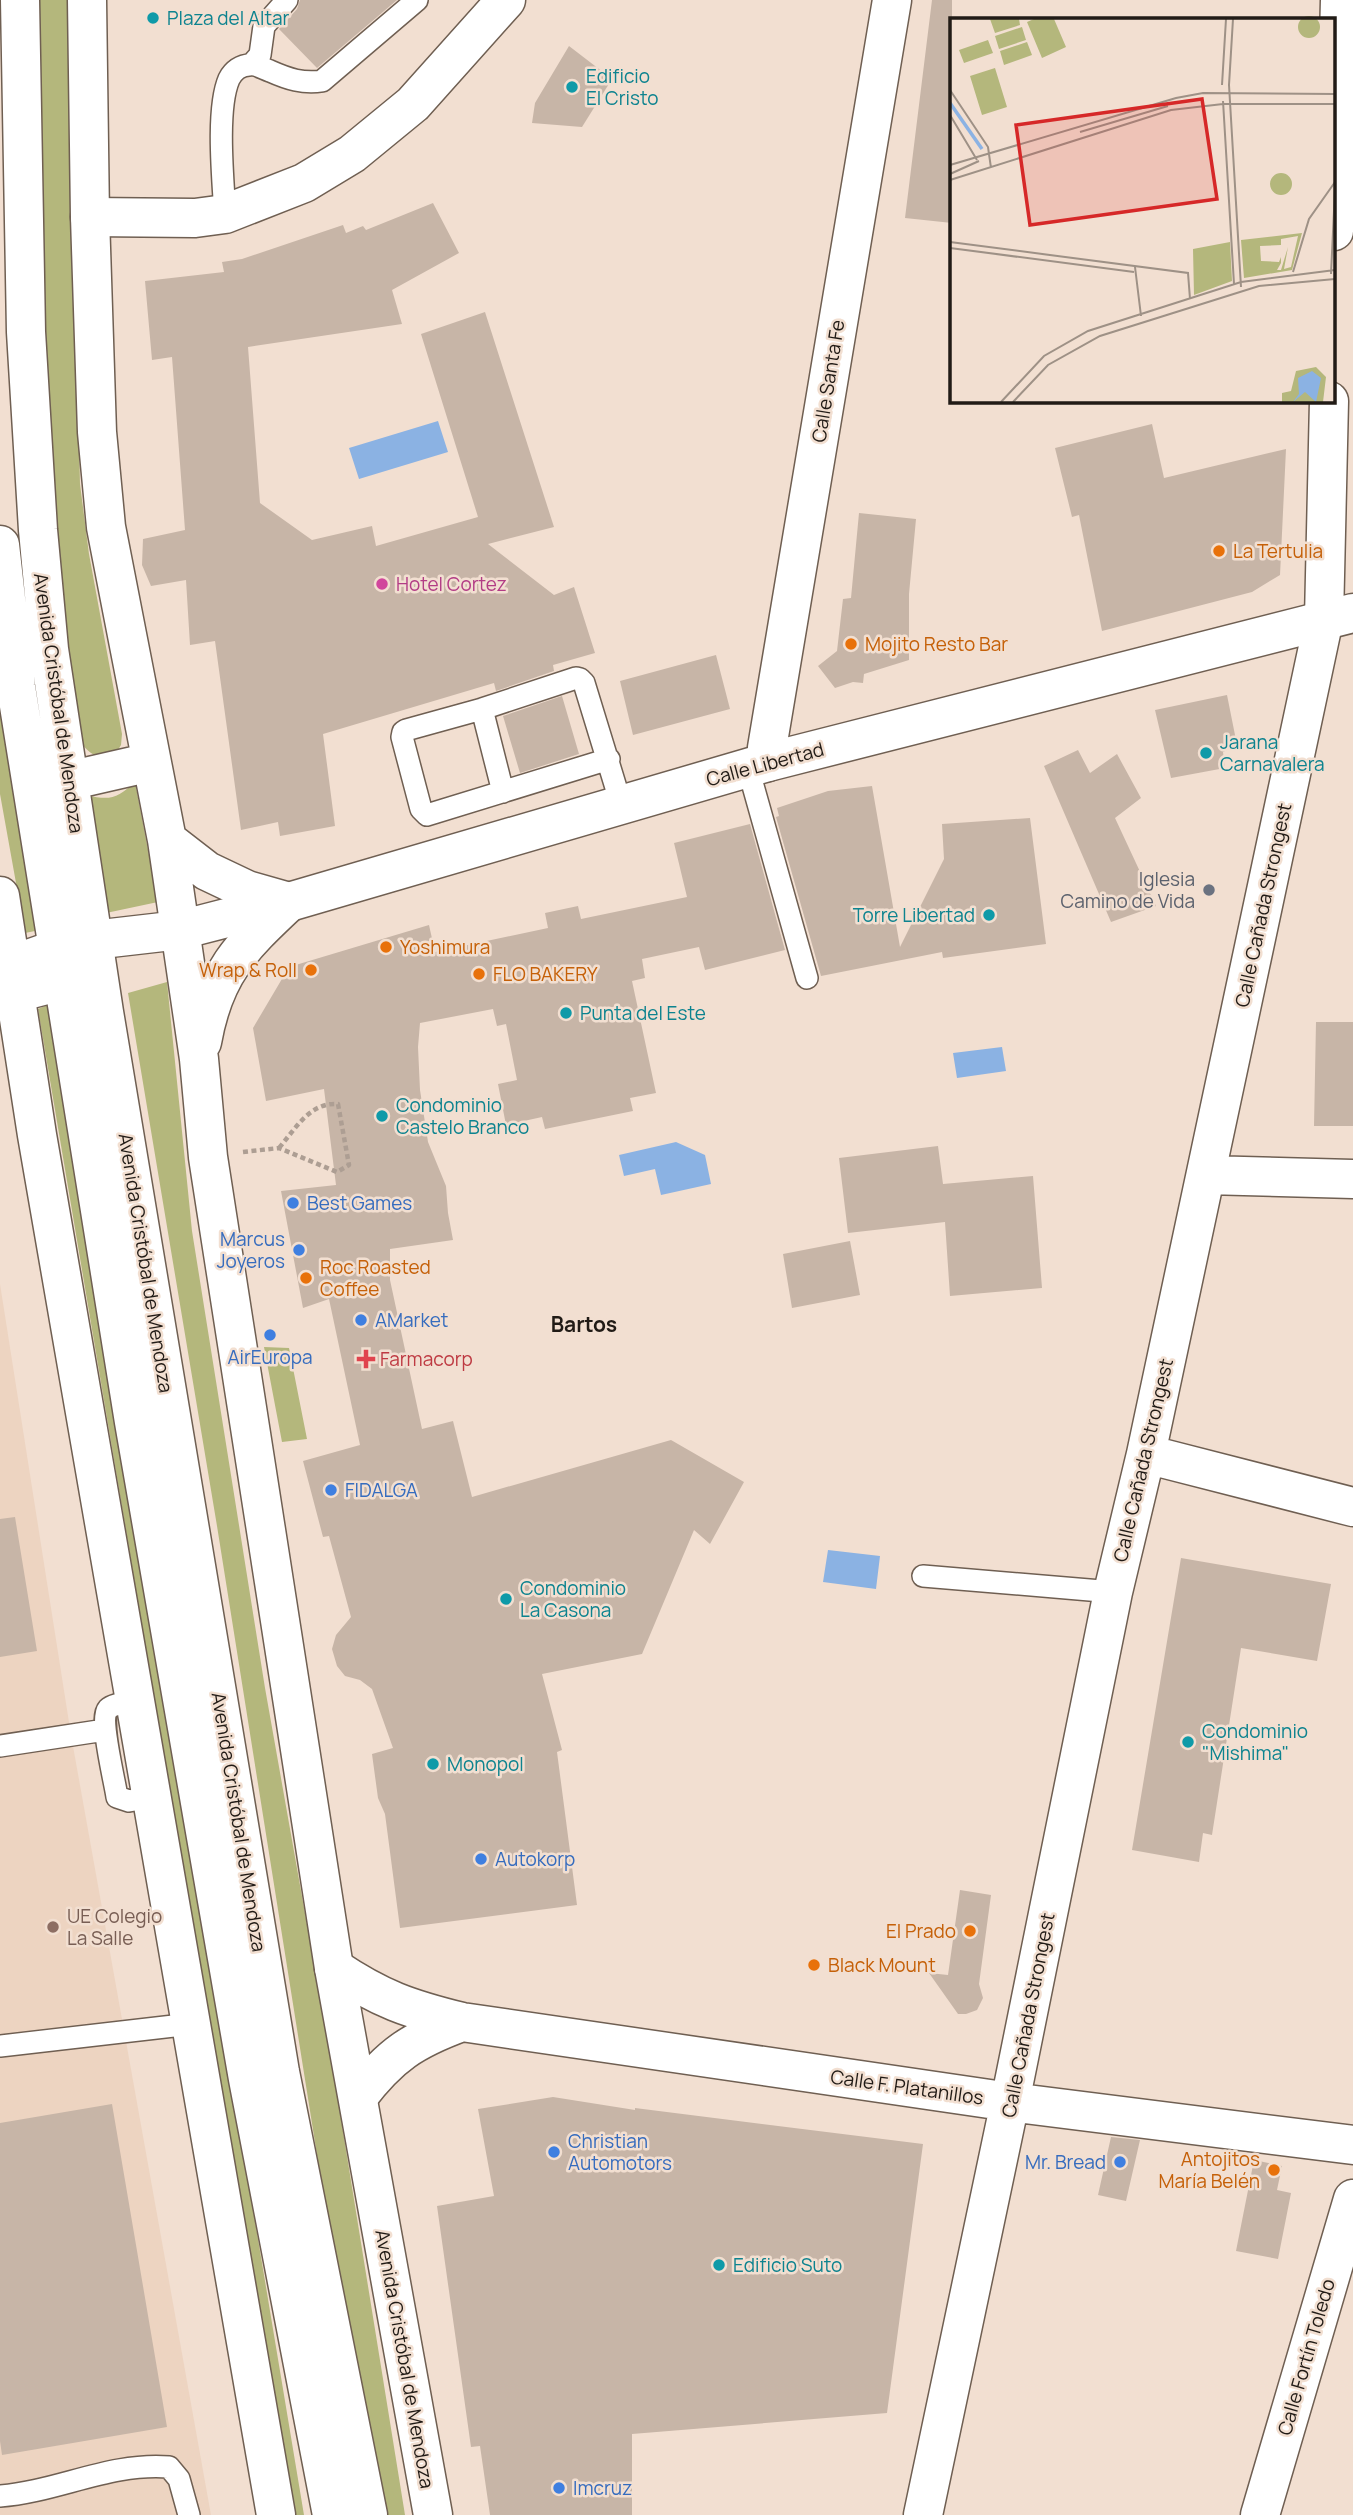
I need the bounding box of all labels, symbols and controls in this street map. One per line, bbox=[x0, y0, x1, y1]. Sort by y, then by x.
place label: Plaza del Altar bbox=[167, 5, 290, 31]
marker: Plaza del Altar bbox=[145, 10, 161, 26]
inset map bbox=[950, 18, 1336, 402]
place label: Edificio El Cristo bbox=[586, 63, 658, 111]
marker: Edificio El Cristo bbox=[564, 79, 580, 95]
street label: Calle Santa Fe bbox=[805, 318, 851, 444]
place label: La Tertulia bbox=[1233, 538, 1323, 564]
marker: La Tertulia bbox=[1211, 543, 1227, 559]
street label: Avenida Cristóbal de Mendoza bbox=[28, 571, 90, 835]
place label: Hotel Cortez bbox=[396, 571, 507, 597]
marker: Hotel Cortez bbox=[374, 576, 390, 592]
place label: Mojito Resto Bar bbox=[865, 631, 1008, 657]
marker: Mojito Resto Bar bbox=[843, 636, 859, 652]
place label: Jarana Carnavalera bbox=[1220, 729, 1325, 777]
street label: Calle Libertad bbox=[703, 736, 827, 792]
marker: Jarana Carnavalera bbox=[1198, 745, 1214, 761]
street label: Calle Cañada Strongest bbox=[1229, 801, 1297, 1009]
place label: Iglesia Camino de Vida bbox=[1061, 866, 1195, 914]
marker: Iglesia Camino de Vida bbox=[1201, 882, 1217, 898]
place label: Torre Libertad bbox=[853, 902, 975, 928]
marker: Torre Libertad bbox=[981, 907, 997, 923]
place label: Yoshimura bbox=[400, 934, 490, 960]
marker: Yoshimura bbox=[378, 939, 394, 955]
place label: Wrap & Roll bbox=[199, 957, 297, 983]
place label: FLO BAKERY bbox=[493, 961, 598, 987]
marker: Wrap & Roll bbox=[303, 962, 319, 978]
marker: FLO BAKERY bbox=[471, 966, 487, 982]
place label: Punta del Este bbox=[580, 1000, 706, 1026]
marker: Punta del Este bbox=[558, 1005, 574, 1021]
place label: Condominio Castelo Branco bbox=[396, 1092, 529, 1140]
marker: Condominio Castelo Branco bbox=[374, 1108, 390, 1124]
street label: Avenida Cristóbal de Mendoza bbox=[113, 1131, 179, 1395]
place label: Best Games bbox=[307, 1190, 412, 1216]
marker: Best Games bbox=[285, 1195, 301, 1211]
place label: Marcus Joyeros bbox=[217, 1226, 285, 1274]
marker: Marcus Joyeros bbox=[291, 1242, 307, 1258]
place label: Roc Roasted Coffee bbox=[320, 1254, 431, 1302]
marker: Roc Roasted Coffee bbox=[298, 1270, 314, 1286]
place label: AMarket bbox=[375, 1307, 448, 1333]
district label: Bartos bbox=[551, 1310, 617, 1338]
marker: AMarket bbox=[353, 1312, 369, 1328]
marker: AirEuropa bbox=[262, 1327, 278, 1343]
place label: AirEuropa bbox=[227, 1344, 313, 1370]
place label: Farmacorp bbox=[380, 1346, 473, 1372]
marker: Farmacorp bbox=[358, 1351, 374, 1367]
street label: Calle Cañada Strongest bbox=[1107, 1356, 1179, 1564]
place label: FIDALGA bbox=[345, 1477, 418, 1503]
marker: FIDALGA bbox=[323, 1482, 339, 1498]
place label: Condominio La Casona bbox=[520, 1575, 626, 1623]
marker: Condominio La Casona bbox=[498, 1591, 514, 1607]
street label: Avenida Cristóbal de Mendoza bbox=[206, 1690, 272, 1954]
place label: Condominio "Mishima" bbox=[1202, 1718, 1308, 1766]
marker: Condominio "Mishima" bbox=[1180, 1734, 1196, 1750]
place label: Monopol bbox=[447, 1751, 524, 1777]
marker: Monopol bbox=[425, 1756, 441, 1772]
place label: Autokorp bbox=[495, 1846, 575, 1872]
marker: Autokorp bbox=[473, 1851, 489, 1867]
place label: UE Colegio La Salle bbox=[67, 1903, 162, 1951]
street label: Calle Cañada Strongest bbox=[995, 1910, 1061, 2120]
place label: El Prado bbox=[886, 1918, 956, 1944]
marker: UE Colegio La Salle bbox=[45, 1919, 61, 1935]
marker: El Prado bbox=[962, 1923, 978, 1939]
place label: Black Mount bbox=[828, 1952, 936, 1978]
marker: Black Mount bbox=[806, 1957, 822, 1973]
street label: Calle F. Platanillos bbox=[829, 2063, 985, 2111]
place label: Christian Automotors bbox=[568, 2128, 672, 2176]
marker: Christian Automotors bbox=[546, 2144, 562, 2160]
place label: Antojitos María Belén bbox=[1159, 2146, 1260, 2194]
place label: Mr. Bread bbox=[1025, 2149, 1106, 2175]
marker: Mr. Bread bbox=[1112, 2154, 1128, 2170]
marker: Antojitos María Belén bbox=[1266, 2162, 1282, 2178]
street label: Avenida Cristóbal de Mendoza bbox=[369, 2228, 441, 2490]
place label: Edificio Suto bbox=[733, 2252, 842, 2278]
marker: Edificio Suto bbox=[711, 2257, 727, 2273]
street label: Calle Fortín Toledo bbox=[1271, 2276, 1341, 2438]
place label: Imcruz bbox=[573, 2475, 632, 2501]
marker: Imcruz bbox=[551, 2480, 567, 2496]

